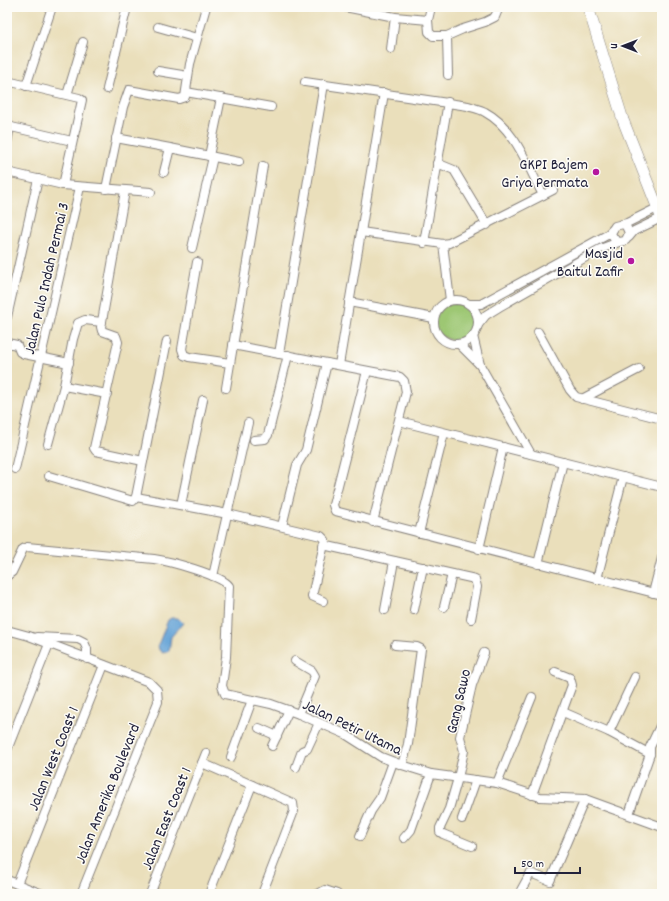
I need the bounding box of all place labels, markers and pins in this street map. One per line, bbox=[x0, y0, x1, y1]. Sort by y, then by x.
place label: GKPI Bajem Griya Permata bbox=[501, 154, 588, 195]
marker: GKPI Bajem Griya Permata bbox=[591, 167, 601, 177]
place label: Masjid Baitul Zafir bbox=[557, 243, 623, 284]
marker: Masjid Baitul Zafir bbox=[626, 256, 636, 266]

